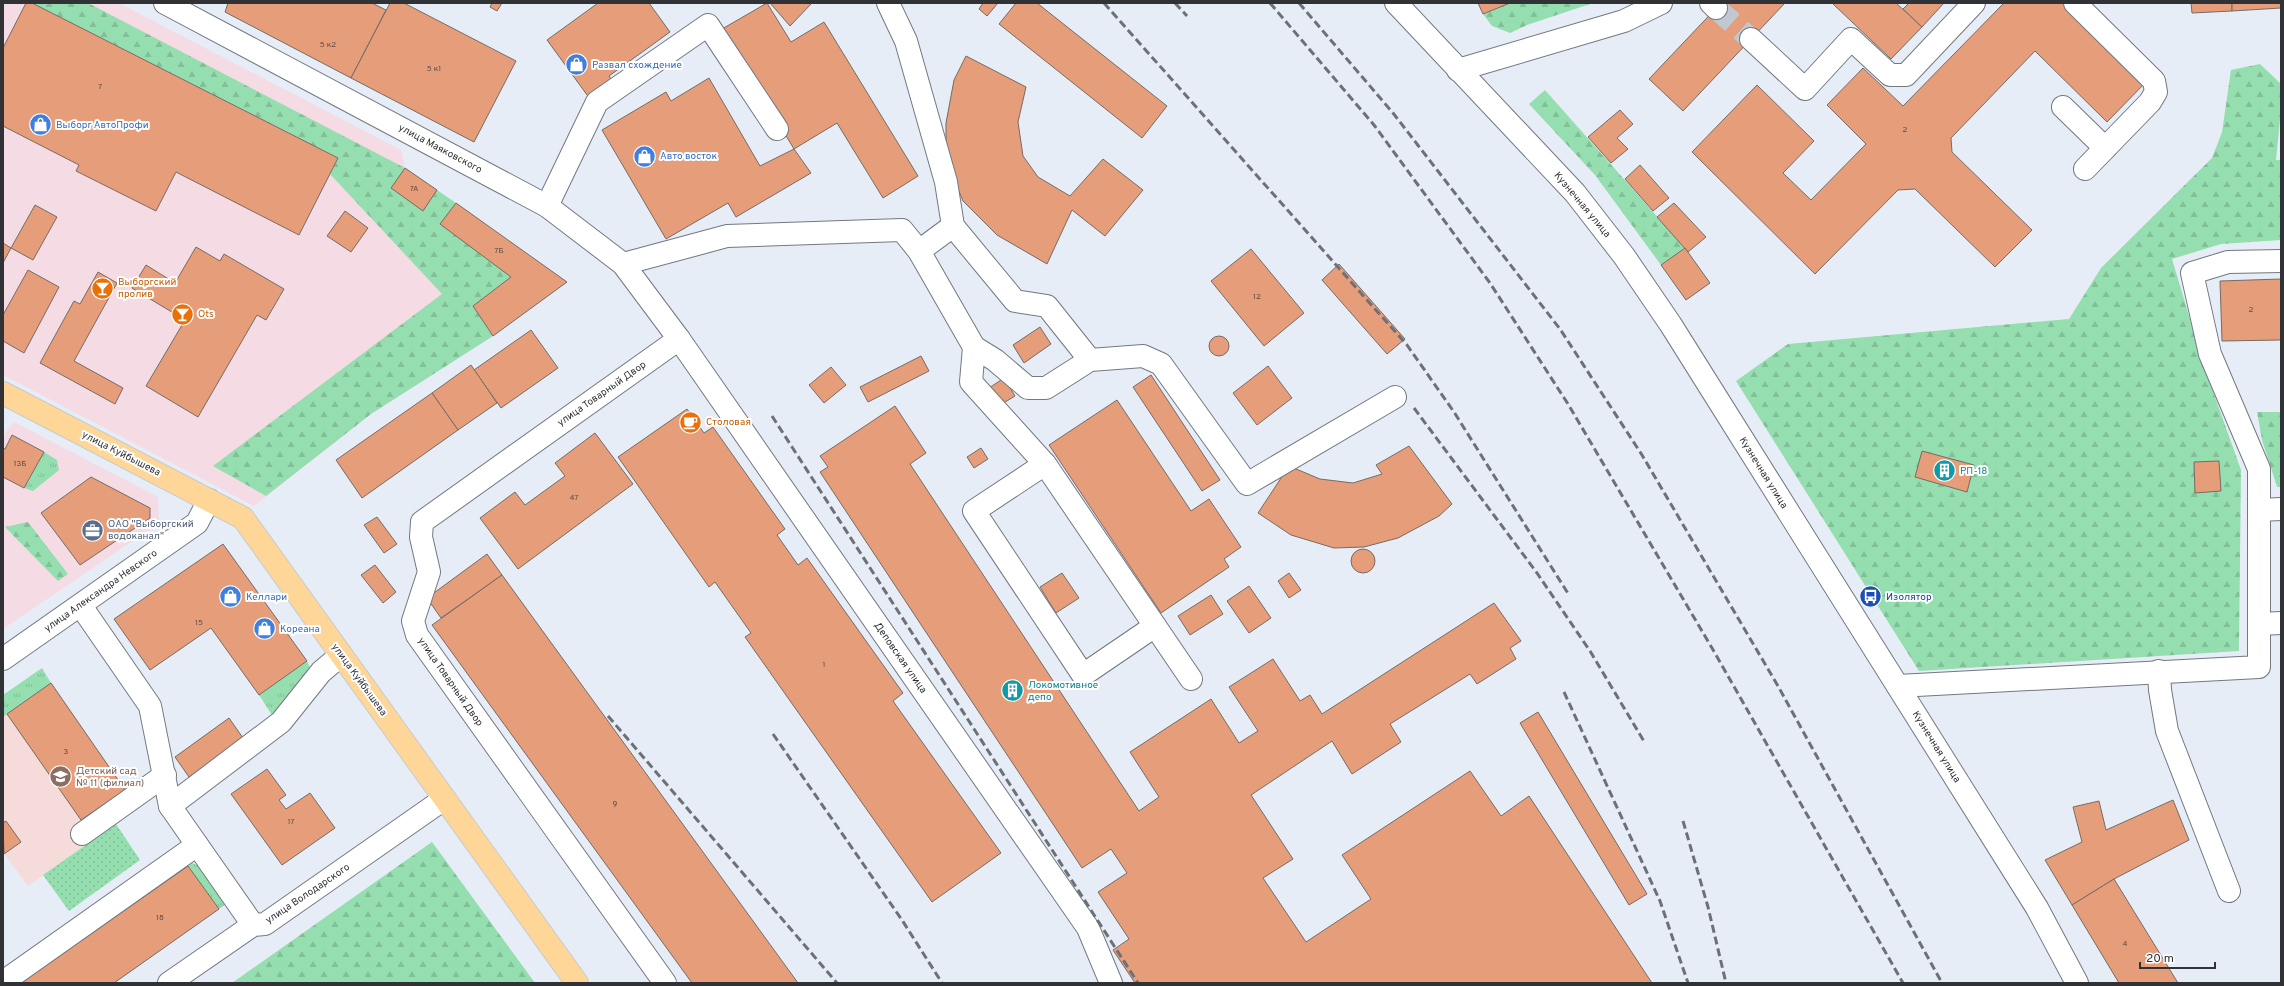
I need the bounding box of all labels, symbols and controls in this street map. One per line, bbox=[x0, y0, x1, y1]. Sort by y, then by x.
house number: 5 к2 bbox=[320, 40, 336, 50]
shop icon: Развал схождение bbox=[563, 52, 589, 78]
place label: Развал схождение bbox=[592, 59, 682, 72]
house number: 5 к1 bbox=[427, 64, 441, 74]
house number: 7 bbox=[98, 82, 102, 92]
shop icon: Выборг АвтоПрофи bbox=[27, 112, 53, 138]
place label: Выборг АвтоПрофи bbox=[56, 119, 149, 132]
street label: улица Маяковского bbox=[396, 121, 484, 177]
house number: 2 bbox=[1903, 125, 1908, 135]
shop icon: Авто восток bbox=[632, 143, 658, 169]
place label: Авто восток bbox=[660, 150, 717, 163]
street label: Кузнечная улица bbox=[1551, 169, 1613, 241]
house number: 7А bbox=[410, 184, 419, 194]
house number: 7Б bbox=[494, 246, 504, 256]
bar icon: Выборгский пролив bbox=[89, 275, 115, 301]
place label: Выборгский пролив bbox=[118, 276, 176, 301]
house number: 12 bbox=[1253, 292, 1261, 302]
bar icon: Ots bbox=[170, 301, 196, 327]
house number: 2 bbox=[2249, 305, 2254, 315]
place label: Ots bbox=[198, 308, 214, 321]
street label: улица Товарный Двор bbox=[555, 358, 649, 430]
cafe icon: Столовая bbox=[677, 409, 703, 435]
place label: Столовая bbox=[706, 416, 751, 429]
street label: улица Куйбышева bbox=[79, 429, 163, 479]
street label: Кузнечная улица bbox=[1736, 435, 1790, 511]
building icon: РП-18 bbox=[1931, 458, 1957, 484]
house number: 13Б bbox=[13, 459, 27, 469]
place label: РП-18 bbox=[1960, 465, 1987, 478]
house number: 47 bbox=[569, 493, 579, 503]
office icon: ОАО "Выборгский водоканал" bbox=[80, 517, 106, 543]
place label: ОАО "Выборгский водоканал" bbox=[108, 518, 194, 543]
street label: улица Александра Невского bbox=[42, 547, 161, 635]
shop icon: Келлари bbox=[217, 584, 243, 610]
bus stop icon: Изолятор bbox=[1857, 584, 1883, 610]
place label: Келлари bbox=[246, 591, 287, 604]
place label: Изолятор bbox=[1886, 591, 1932, 604]
shop icon: Кореана bbox=[251, 616, 277, 642]
house number: 15 bbox=[195, 618, 203, 628]
street label: Деповская улица bbox=[871, 620, 929, 696]
place label: Кореана bbox=[280, 623, 320, 636]
street label: улица Товарный Двор bbox=[414, 635, 486, 729]
street label: улица Куйбышева bbox=[328, 641, 390, 719]
house number: 1 bbox=[823, 660, 825, 670]
building icon: Локомотивное депо bbox=[999, 678, 1025, 704]
place label: Локомотивное депо bbox=[1028, 679, 1098, 704]
street label: Кузнечная улица bbox=[1909, 709, 1963, 785]
house number: 3 bbox=[64, 747, 69, 757]
school or university icon: Детский сад № 11 (филиал) bbox=[47, 764, 73, 790]
place label: Детский сад № 11 (филиал) bbox=[76, 765, 144, 790]
house number: 9 bbox=[613, 799, 618, 809]
house number: 17 bbox=[287, 817, 295, 827]
street label: улица Володарского bbox=[263, 861, 353, 927]
house number: 18 bbox=[156, 913, 164, 923]
house number: 4 bbox=[2123, 939, 2128, 949]
scale bar bbox=[2140, 944, 2215, 970]
text: 20 m bbox=[2146, 951, 2174, 967]

